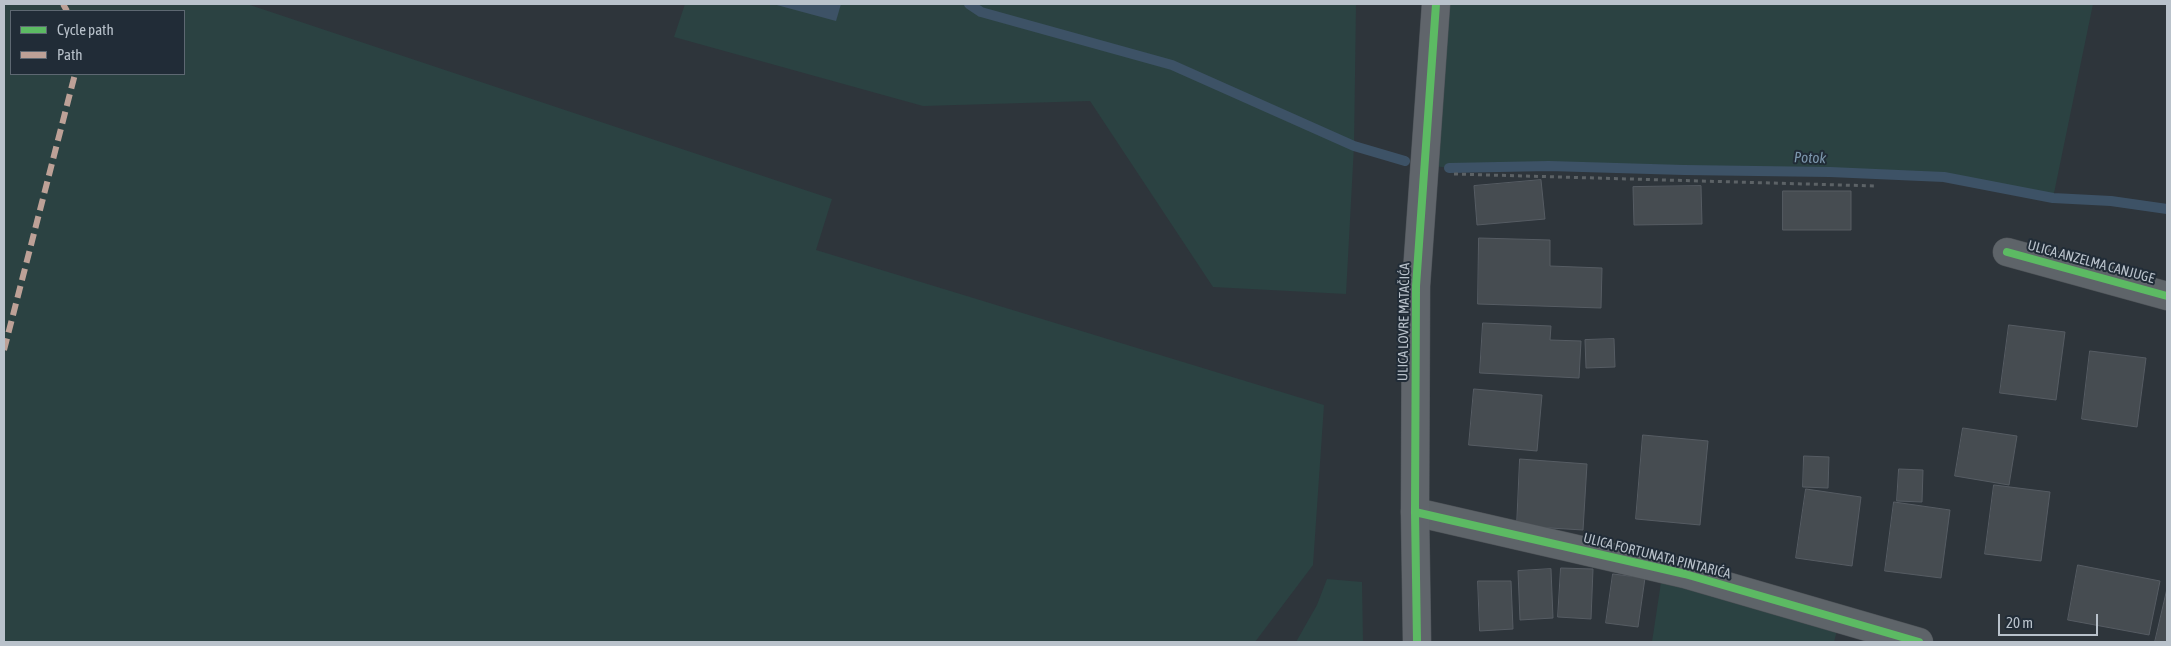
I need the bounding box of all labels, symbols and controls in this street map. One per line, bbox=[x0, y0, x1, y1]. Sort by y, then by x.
legend bbox=[10, 10, 185, 75]
text: Cycle path bbox=[57, 21, 114, 38]
text: Path bbox=[57, 46, 83, 63]
water label: Potok bbox=[1794, 148, 1826, 168]
street label: ULICA ANZELMA CANJUGE bbox=[2026, 237, 2156, 287]
street label: ULICA LOVRE MATAČIĆA bbox=[1395, 263, 1413, 381]
street label: ULICA FORTUNATA PINTARIĆA bbox=[1582, 530, 1732, 582]
scale bar bbox=[2001, 604, 2101, 636]
text: 20 m bbox=[2006, 614, 2033, 631]

